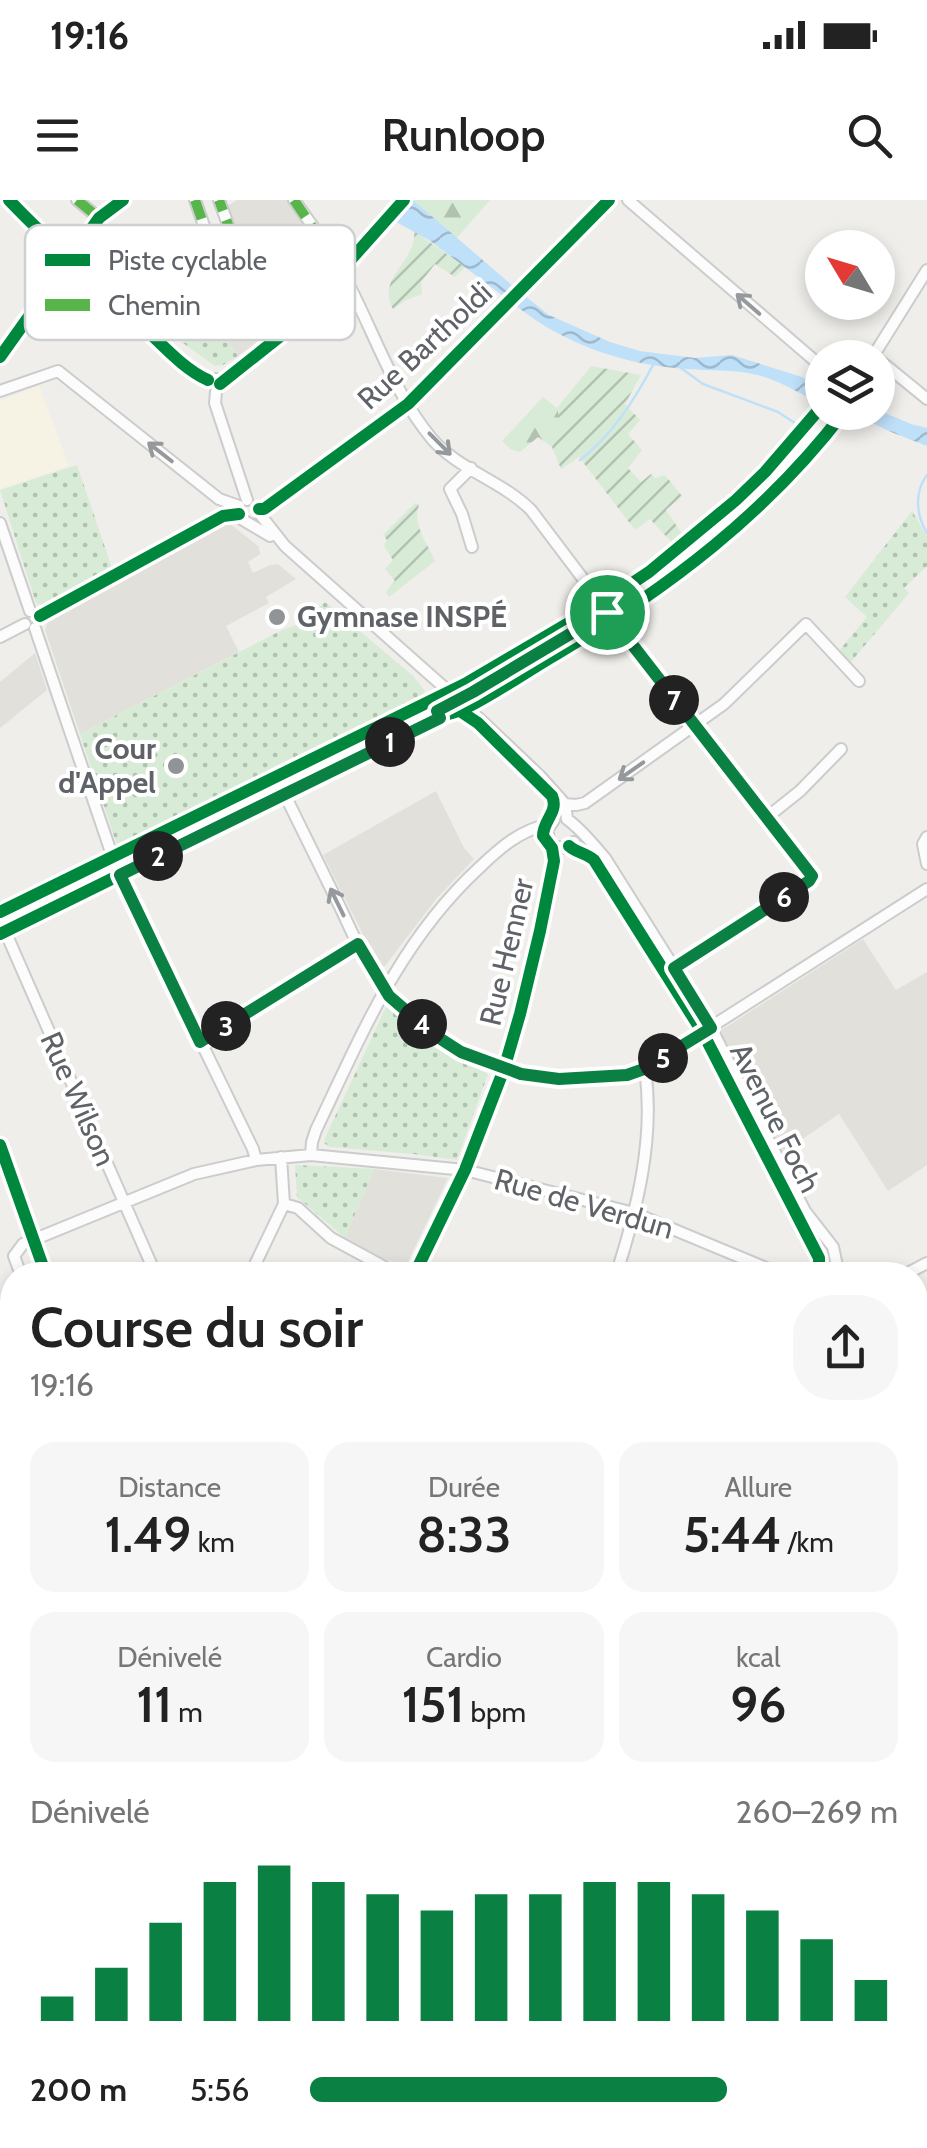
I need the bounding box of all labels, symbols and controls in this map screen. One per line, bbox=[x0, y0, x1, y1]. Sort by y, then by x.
text: 19:16 bbox=[50, 12, 129, 59]
icon: menu bbox=[30, 108, 85, 163]
text: Runloop bbox=[382, 108, 545, 162]
icon: search bbox=[842, 108, 897, 163]
legend bbox=[25, 225, 355, 340]
north arrow bbox=[805, 230, 895, 320]
map controls bbox=[805, 230, 895, 430]
text: Piste cyclable bbox=[108, 243, 267, 277]
street label: Rue Bartholdi bbox=[350, 274, 500, 417]
text: Chemin bbox=[108, 288, 201, 322]
one-way arrow bbox=[736, 292, 761, 315]
button: layers bbox=[805, 340, 895, 430]
one-way arrow bbox=[427, 432, 451, 456]
one-way arrow bbox=[147, 441, 173, 463]
pin bbox=[565, 570, 650, 655]
icon: arrive bbox=[580, 585, 635, 640]
place label: Gymnase INSPÉ bbox=[297, 598, 507, 635]
marker: Gymnase INSPÉ bbox=[266, 606, 288, 628]
pin: 7 bbox=[649, 675, 699, 725]
text: 7 bbox=[667, 683, 681, 717]
pin: 1 bbox=[365, 717, 415, 767]
text: 1 bbox=[385, 725, 395, 759]
place label: Cour d'Appel bbox=[58, 730, 156, 801]
marker: Cour d'Appel bbox=[165, 755, 187, 777]
one-way arrow bbox=[618, 760, 646, 781]
pin: 2 bbox=[133, 831, 183, 881]
text: 2 bbox=[151, 839, 165, 873]
pin: 6 bbox=[759, 872, 809, 922]
street label: Rue Henner bbox=[472, 874, 542, 1029]
text: 6 bbox=[776, 880, 792, 914]
one-way arrow bbox=[327, 888, 346, 918]
pin: 4 bbox=[397, 999, 447, 1049]
pin: 3 bbox=[201, 1001, 251, 1051]
text: 4 bbox=[413, 1007, 431, 1041]
text: 3 bbox=[218, 1009, 234, 1043]
street label: Rue Wilson bbox=[32, 1026, 124, 1172]
pin: 5 bbox=[638, 1033, 688, 1083]
street label: Avenue Foch bbox=[722, 1037, 829, 1199]
text: 5 bbox=[655, 1041, 671, 1075]
street label: Rue de Verdun bbox=[490, 1160, 678, 1247]
text: Course du soir bbox=[30, 1294, 363, 1361]
button: share bbox=[793, 1295, 898, 1400]
text: 19:16 bbox=[30, 1365, 94, 1404]
text: Distance bbox=[118, 1470, 221, 1504]
text: Durée bbox=[428, 1470, 500, 1504]
text: Allure bbox=[724, 1470, 792, 1504]
text: 1.49 bbox=[104, 1504, 191, 1565]
text: 8:33 bbox=[416, 1504, 512, 1565]
text: 5:44 bbox=[683, 1504, 781, 1565]
text: km bbox=[191, 1525, 235, 1559]
text: /km bbox=[781, 1525, 834, 1559]
text: Dénivelé bbox=[117, 1640, 222, 1674]
text: Cardio bbox=[426, 1640, 502, 1674]
text: kcal bbox=[736, 1640, 781, 1674]
text: 11 bbox=[137, 1674, 172, 1735]
text: 151 bbox=[402, 1674, 464, 1735]
text: 96 bbox=[730, 1674, 787, 1735]
text: m bbox=[172, 1695, 203, 1729]
text: bpm bbox=[464, 1695, 526, 1729]
text: Dénivelé bbox=[30, 1792, 150, 1831]
text: 260–269 m bbox=[735, 1792, 898, 1831]
text: 200 m bbox=[30, 2070, 127, 2109]
text: 5:56 bbox=[190, 2070, 249, 2109]

